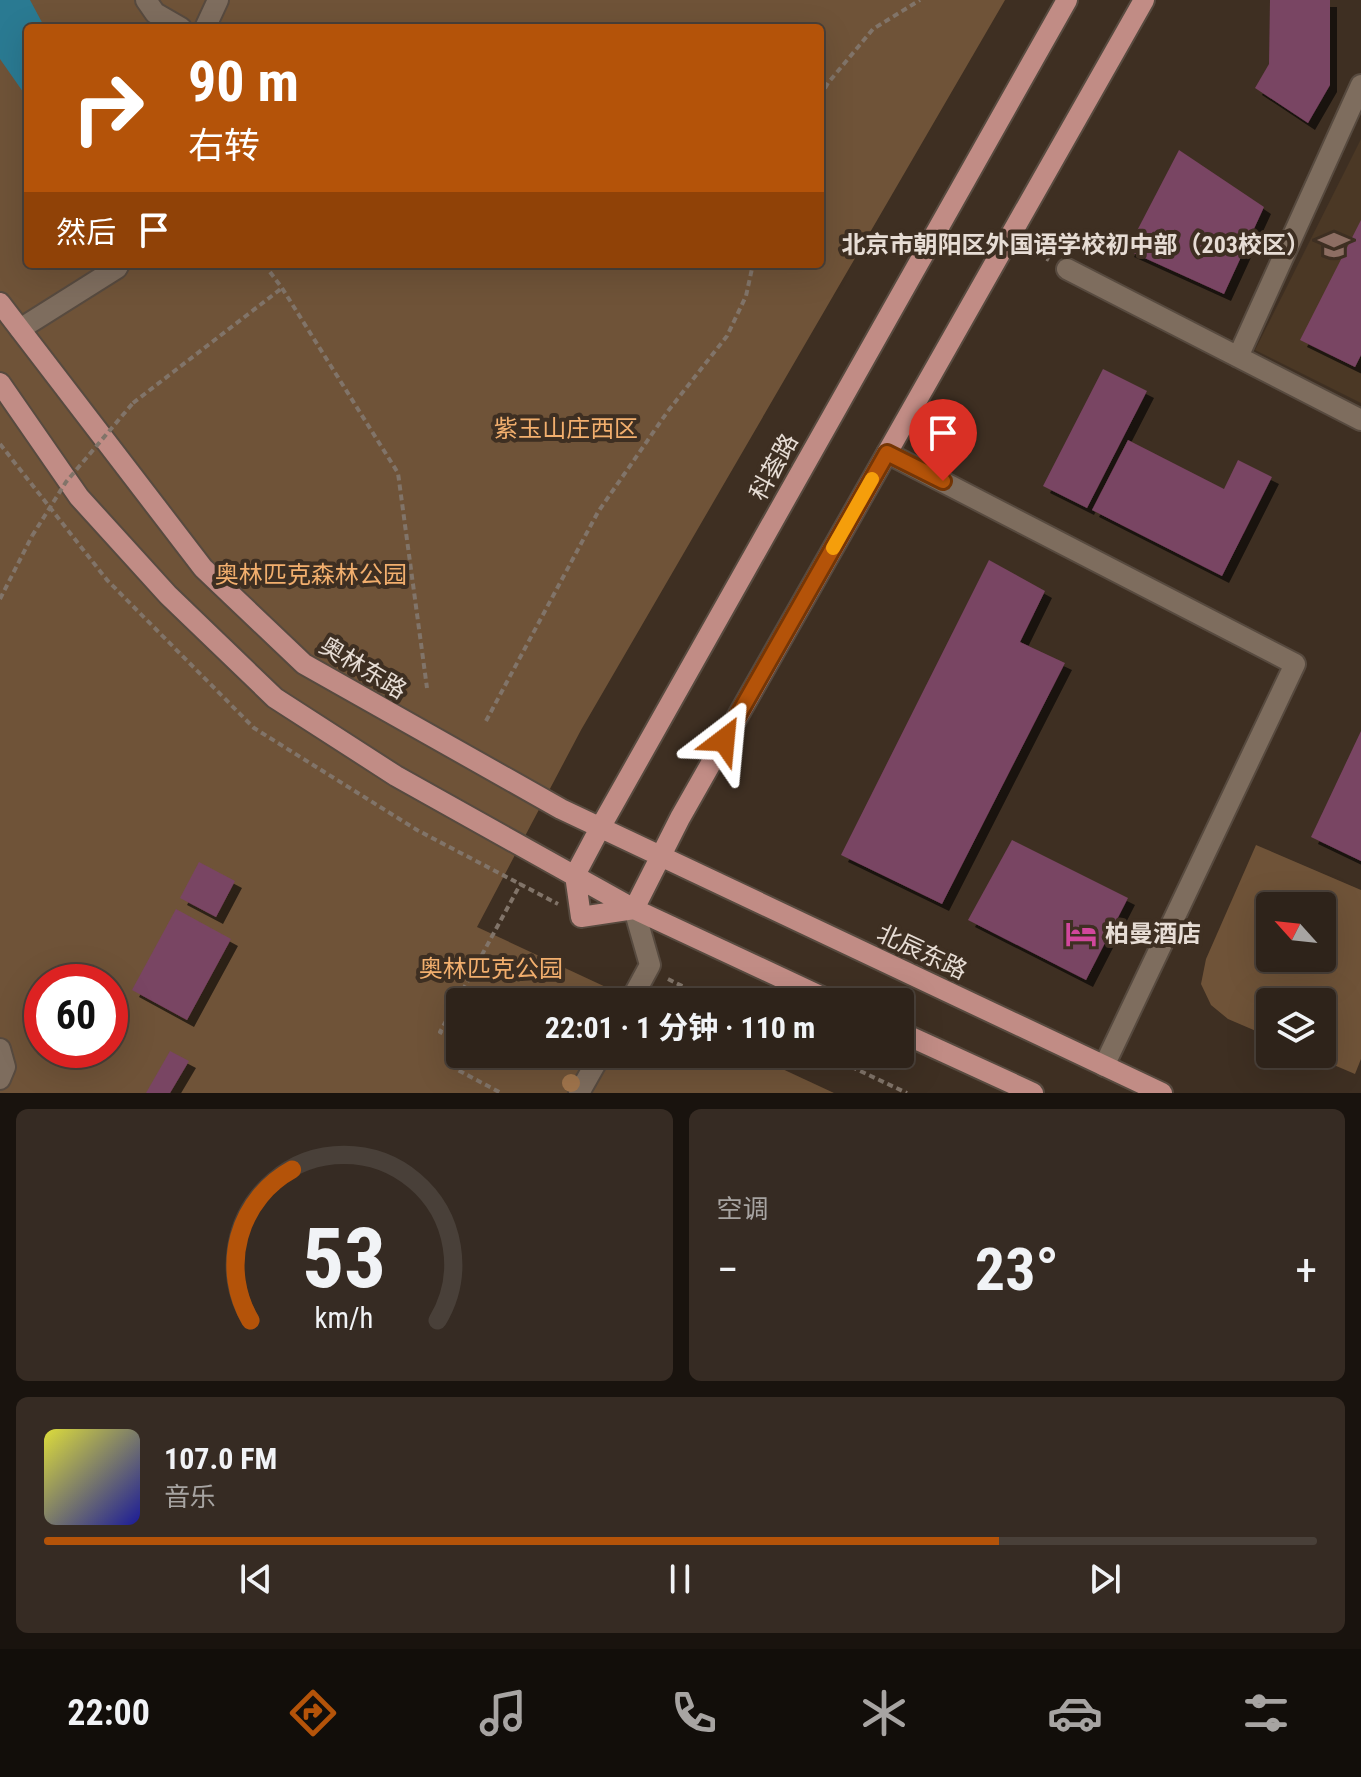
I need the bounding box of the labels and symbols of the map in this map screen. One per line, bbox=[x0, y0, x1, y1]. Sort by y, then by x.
school or university icon: 北京市朝阳区外国语学校初中部（203校区） bbox=[1317, 228, 1351, 262]
place label: 北京市朝阳区外国语学校初中部（203校区） bbox=[842, 231, 1310, 259]
pin bbox=[909, 399, 977, 481]
park label: 紫玉山庄西区 bbox=[494, 415, 638, 443]
street label: 科荟路 bbox=[744, 429, 804, 505]
park label: 奥林匹克森林公园 bbox=[215, 561, 407, 589]
street label: 奥林东路 bbox=[315, 631, 411, 705]
position arrow bbox=[682, 698, 766, 782]
north arrow bbox=[1256, 892, 1336, 972]
hotel icon: 柏曼酒店 bbox=[1064, 917, 1098, 951]
street label: 北辰东路 bbox=[873, 919, 971, 985]
place label: 柏曼酒店 bbox=[1105, 920, 1201, 948]
park label: 奥林匹克公园 bbox=[419, 955, 563, 983]
speed limit sign: 60 bbox=[24, 964, 128, 1068]

